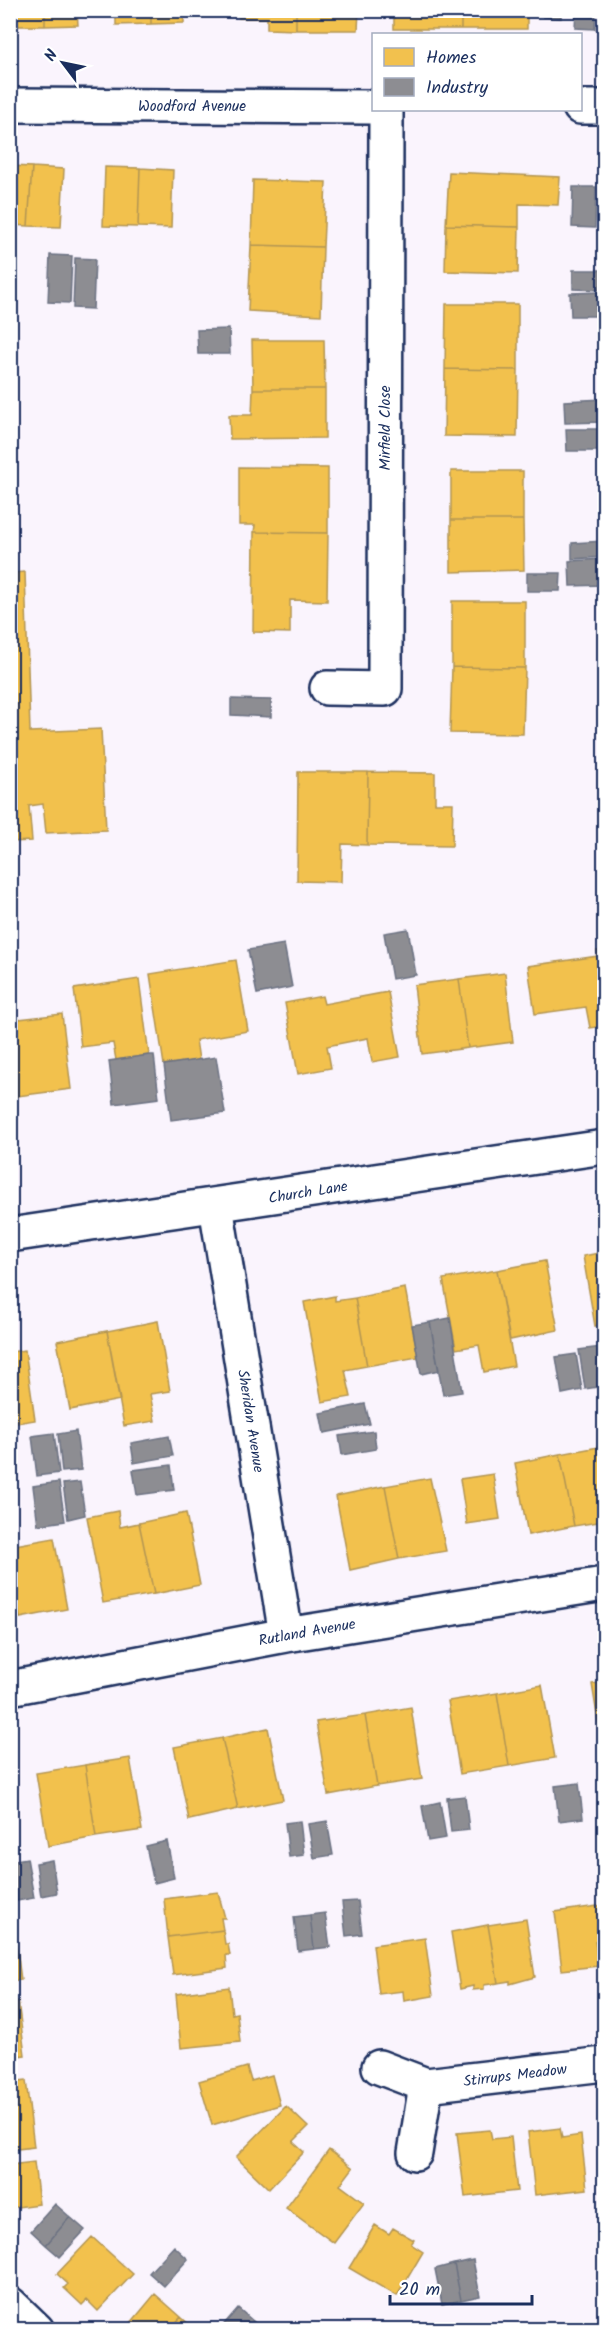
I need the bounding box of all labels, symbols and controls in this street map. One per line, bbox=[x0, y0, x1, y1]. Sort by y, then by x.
north arrow bbox=[33, 33, 93, 93]
legend bbox=[372, 33, 582, 111]
text: Homes bbox=[426, 44, 477, 73]
text: N bbox=[38, 45, 65, 67]
text: Industry bbox=[426, 74, 488, 103]
street label: Woodford Avenue bbox=[138, 95, 246, 119]
street label: Mirfield Close bbox=[374, 385, 398, 470]
street label: Church Lane bbox=[267, 1175, 350, 1211]
street label: Sheridan Avenue bbox=[230, 1368, 270, 1475]
street label: Rutland Avenue bbox=[257, 1613, 358, 1653]
street label: Stirrups Meadow bbox=[462, 2058, 569, 2094]
scale bar bbox=[390, 2268, 532, 2306]
text: 20 m bbox=[399, 2276, 440, 2305]

